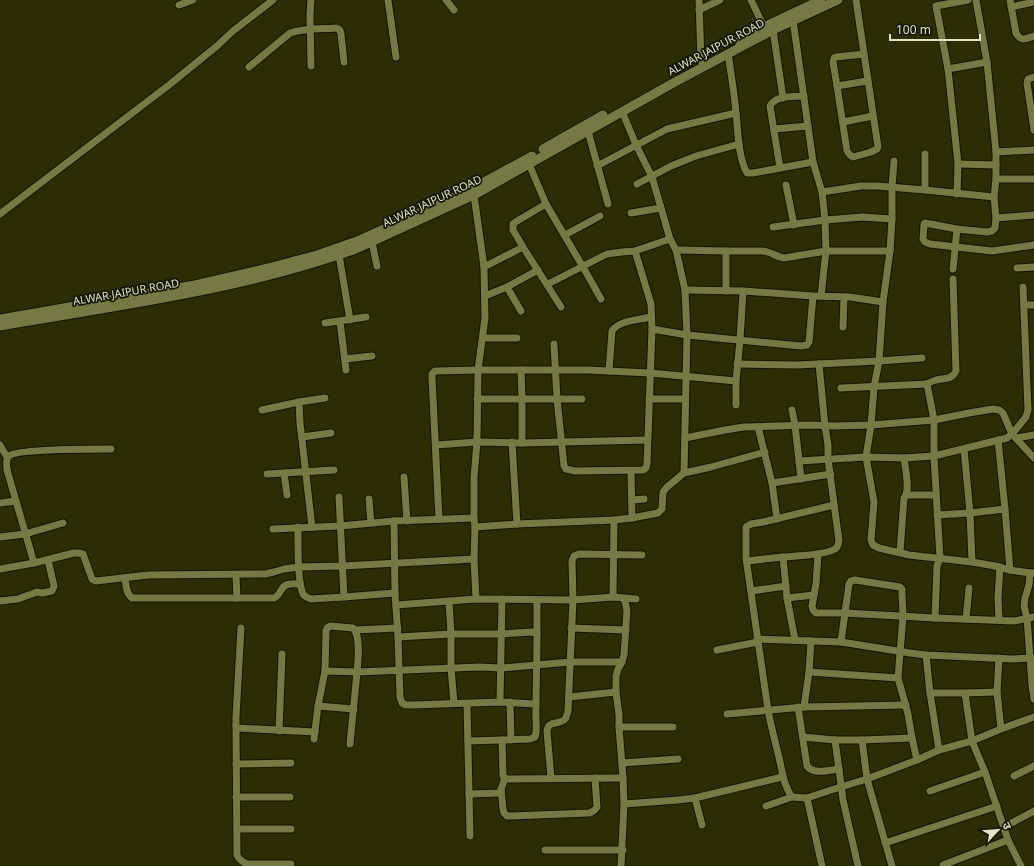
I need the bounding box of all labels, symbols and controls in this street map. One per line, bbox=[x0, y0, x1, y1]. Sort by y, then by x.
street label: ALWAR JAIPUR ROAD bbox=[665, 15, 767, 78]
scale bar bbox=[890, 16, 980, 42]
text: 100 m bbox=[896, 21, 931, 38]
street label: ALWAR JAIPUR ROAD bbox=[380, 171, 484, 230]
street label: ALWAR JAIPUR ROAD bbox=[72, 275, 180, 308]
north arrow bbox=[978, 810, 1018, 850]
text: उ bbox=[999, 819, 1016, 832]

